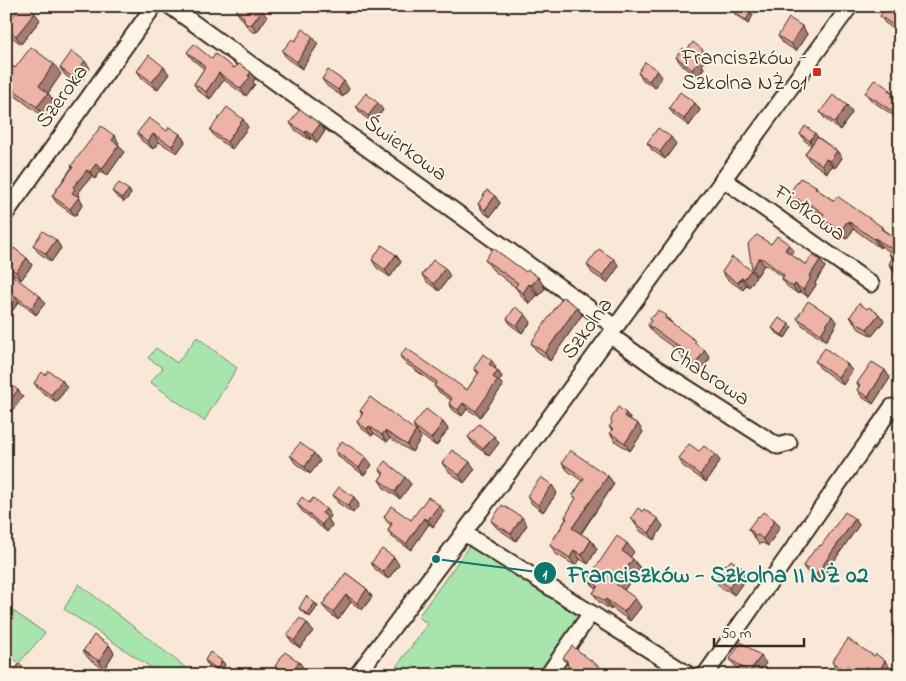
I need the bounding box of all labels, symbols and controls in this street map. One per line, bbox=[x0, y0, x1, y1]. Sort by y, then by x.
place label: Franciszków - Szkolna NŻ 01 bbox=[681, 43, 807, 100]
street label: Szeroka bbox=[29, 58, 97, 136]
marker: Franciszków - Szkolna NŻ 01 bbox=[811, 66, 823, 78]
street label: Świerkowa bbox=[357, 108, 453, 190]
street label: Fiołkowa bbox=[766, 177, 852, 250]
street label: Szkolna bbox=[554, 291, 622, 367]
street label: Chabrowa bbox=[662, 339, 756, 415]
callout: Franciszków - Szkolna II NŻ 02 bbox=[533, 554, 879, 593]
text: Franciszków - Szkolna II NŻ 02 bbox=[567, 559, 868, 594]
text: 1 bbox=[543, 564, 548, 586]
scale bar bbox=[714, 616, 804, 648]
text: 50 m bbox=[721, 623, 752, 645]

